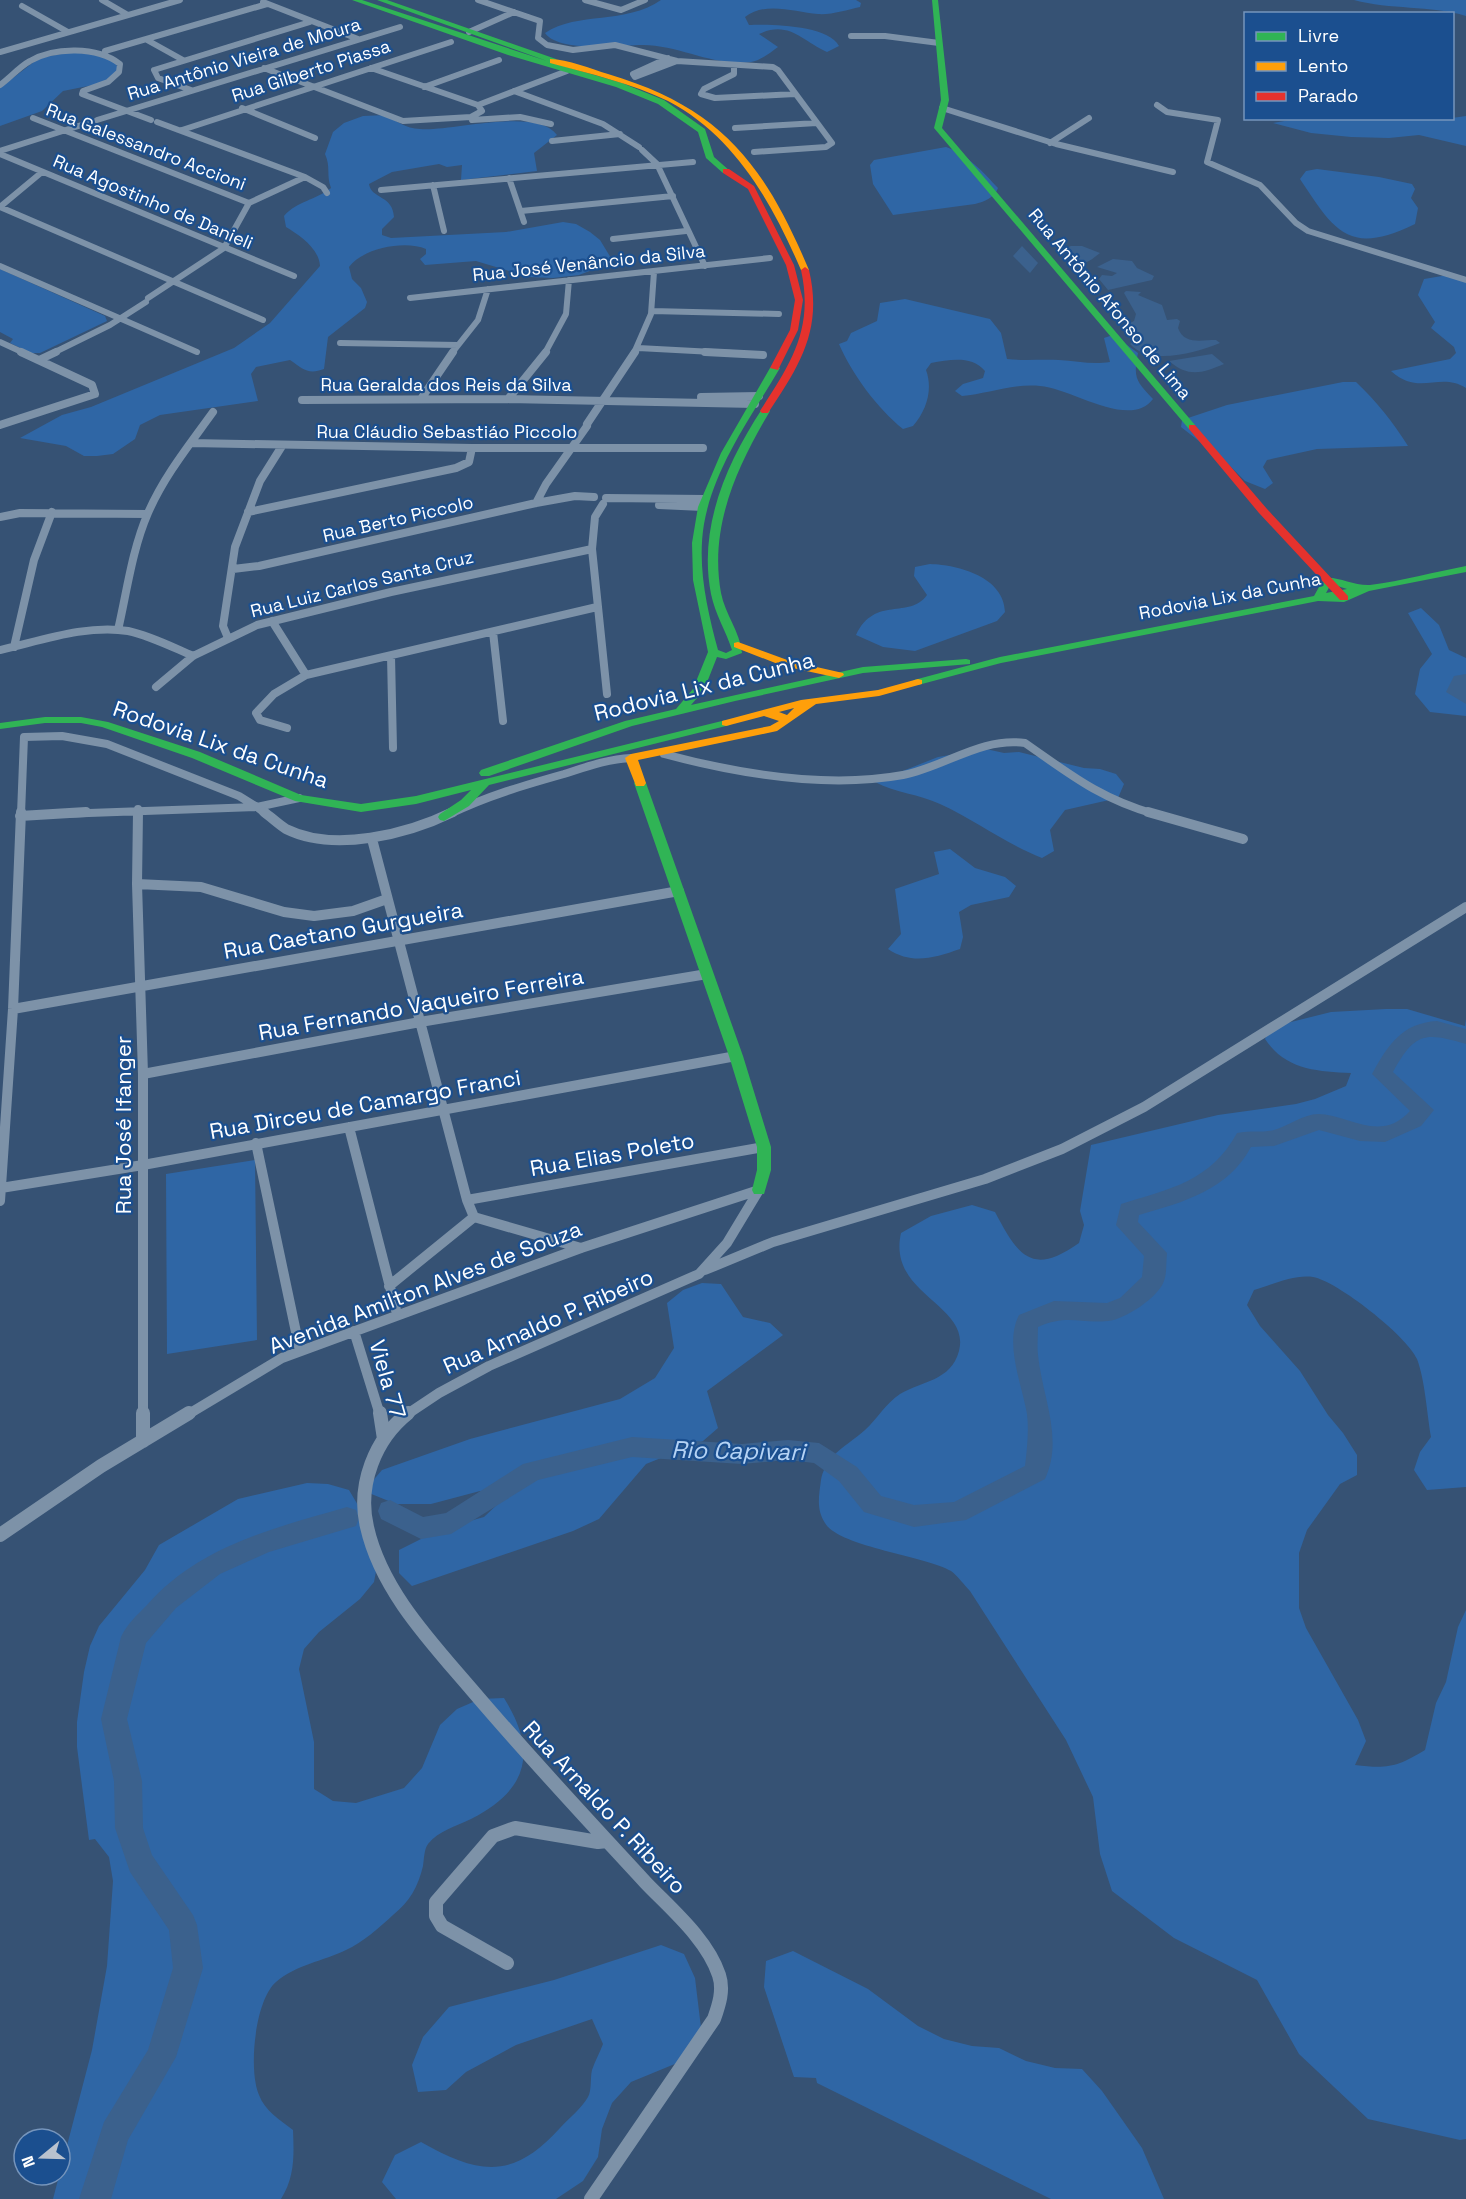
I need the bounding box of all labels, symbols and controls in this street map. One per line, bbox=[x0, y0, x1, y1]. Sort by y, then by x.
street label: Rua Antônio Vieira de Moura bbox=[124, 12, 363, 105]
legend bbox=[1244, 12, 1454, 120]
text: Livre bbox=[1298, 24, 1339, 47]
street label: Rua Gilberto Piassa bbox=[229, 34, 393, 107]
text: Lento bbox=[1298, 54, 1348, 77]
text: Parado bbox=[1298, 84, 1358, 107]
street label: Rua Galessandro Accioni bbox=[43, 98, 249, 195]
street label: Rua Agostinho de Danieli bbox=[50, 149, 257, 254]
street label: Rua Antônio Afonso de Lima bbox=[1024, 204, 1197, 404]
street label: Rua José Venâncio da Silva bbox=[471, 239, 706, 286]
street label: Rua Geralda dos Reis da Silva bbox=[320, 373, 572, 396]
street label: Rua Cláudio Sebastiáo Piccolo bbox=[317, 420, 578, 443]
street label: Rua Berto Piccolo bbox=[320, 490, 475, 547]
street label: Rua Luiz Carlos Santa Cruz bbox=[248, 545, 476, 622]
street label: Rodovia Lix da Cunha bbox=[1137, 567, 1323, 624]
street label: Rodovia Lix da Cunha bbox=[591, 645, 817, 727]
street label: Rodovia Lix da Cunha bbox=[110, 694, 333, 794]
street label: Rua Caetano Gurgueira bbox=[221, 895, 465, 965]
street label: Rua Fernando Vaqueiro Ferreira bbox=[256, 962, 586, 1046]
street label: Rua José Ifanger bbox=[109, 1036, 137, 1214]
street label: Rua Dirceu de Camargo Franci bbox=[207, 1063, 523, 1145]
street label: Rua Elias Poleto bbox=[528, 1126, 696, 1182]
street label: Avenida Amilton Alves de Souza bbox=[265, 1214, 586, 1360]
street label: Rua Arnaldo P. Ribeiro bbox=[439, 1262, 657, 1380]
street label: Viela 77 bbox=[363, 1336, 413, 1422]
water label: Rio Capivari bbox=[671, 1434, 808, 1467]
street label: Rua Arnaldo P. Ribeiro bbox=[517, 1714, 693, 1900]
north arrow bbox=[12, 2127, 72, 2187]
text: N bbox=[17, 2153, 40, 2170]

